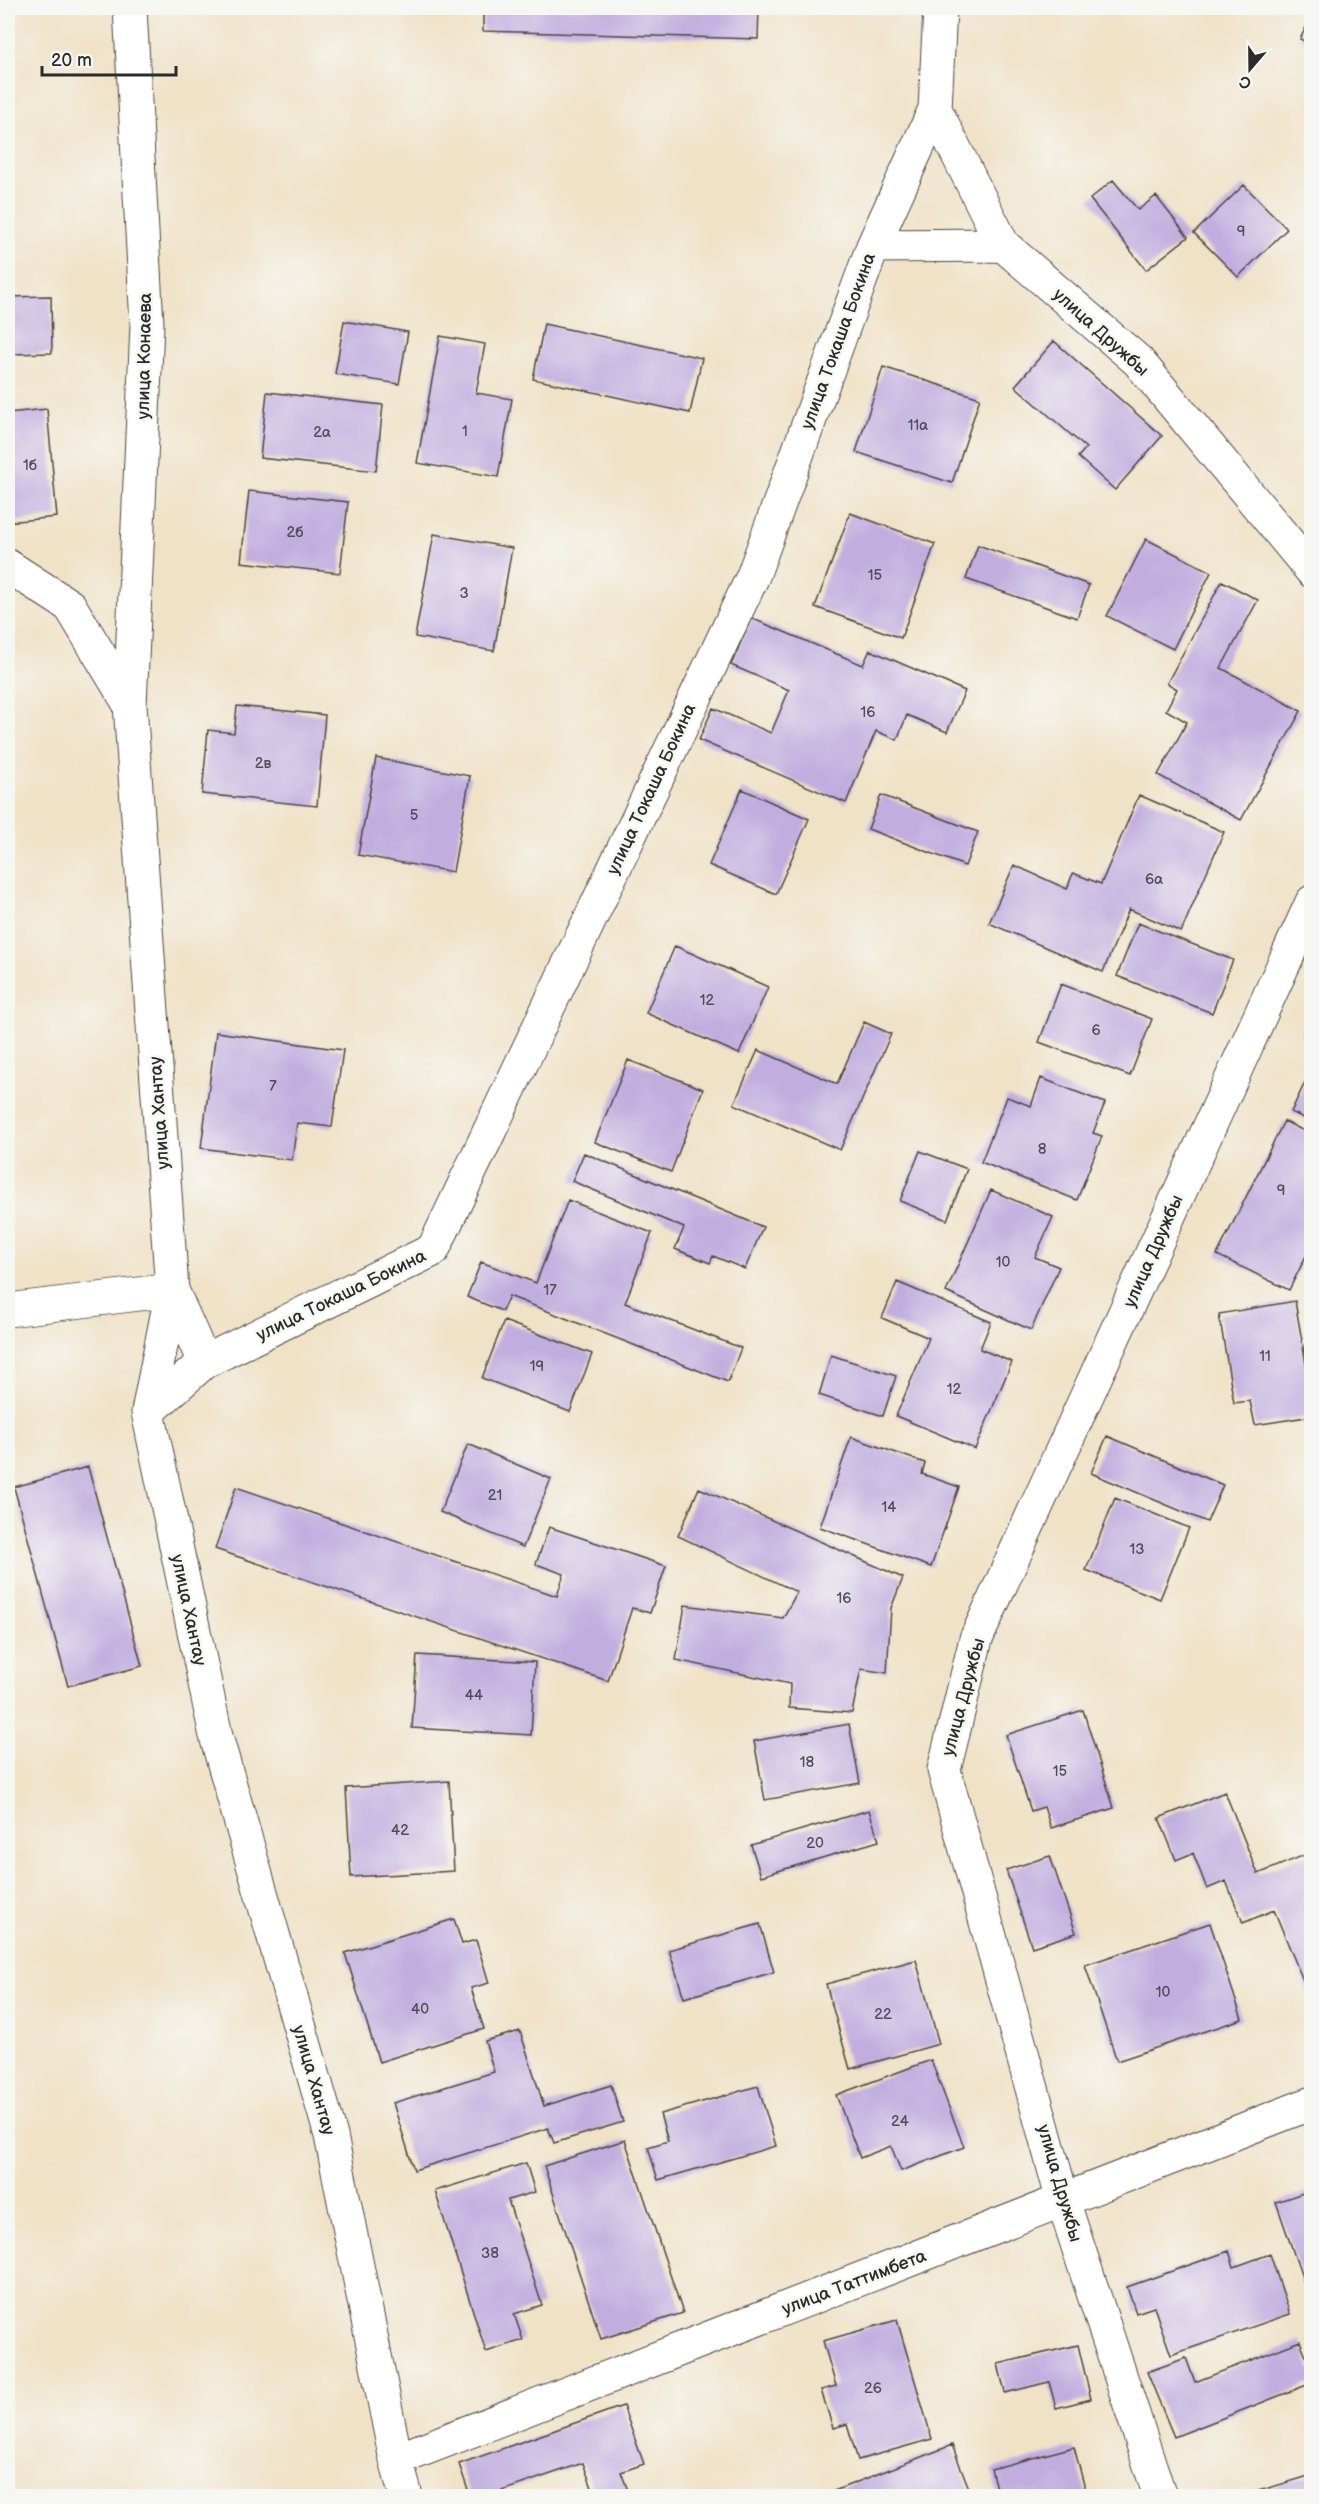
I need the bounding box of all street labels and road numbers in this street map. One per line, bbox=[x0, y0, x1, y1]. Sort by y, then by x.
street label: улица Токаша Бокина bbox=[797, 250, 880, 432]
street label: улица Дружбы bbox=[1049, 284, 1153, 381]
street label: улица Конаева bbox=[133, 292, 156, 419]
street label: улица Токаша Бокина bbox=[603, 700, 700, 878]
street label: улица Хантау bbox=[145, 1055, 174, 1170]
street label: улица Дружбы bbox=[1119, 1192, 1188, 1311]
street label: улица Токаша Бокина bbox=[253, 1245, 430, 1346]
street label: улица Хантау bbox=[166, 1552, 211, 1668]
street label: улица Дружбы bbox=[938, 1636, 989, 1758]
street label: улица Хантау bbox=[288, 2023, 339, 2138]
street label: улица Дружбы bbox=[1033, 2122, 1086, 2244]
street label: улица Таттимбета bbox=[779, 2245, 930, 2320]

